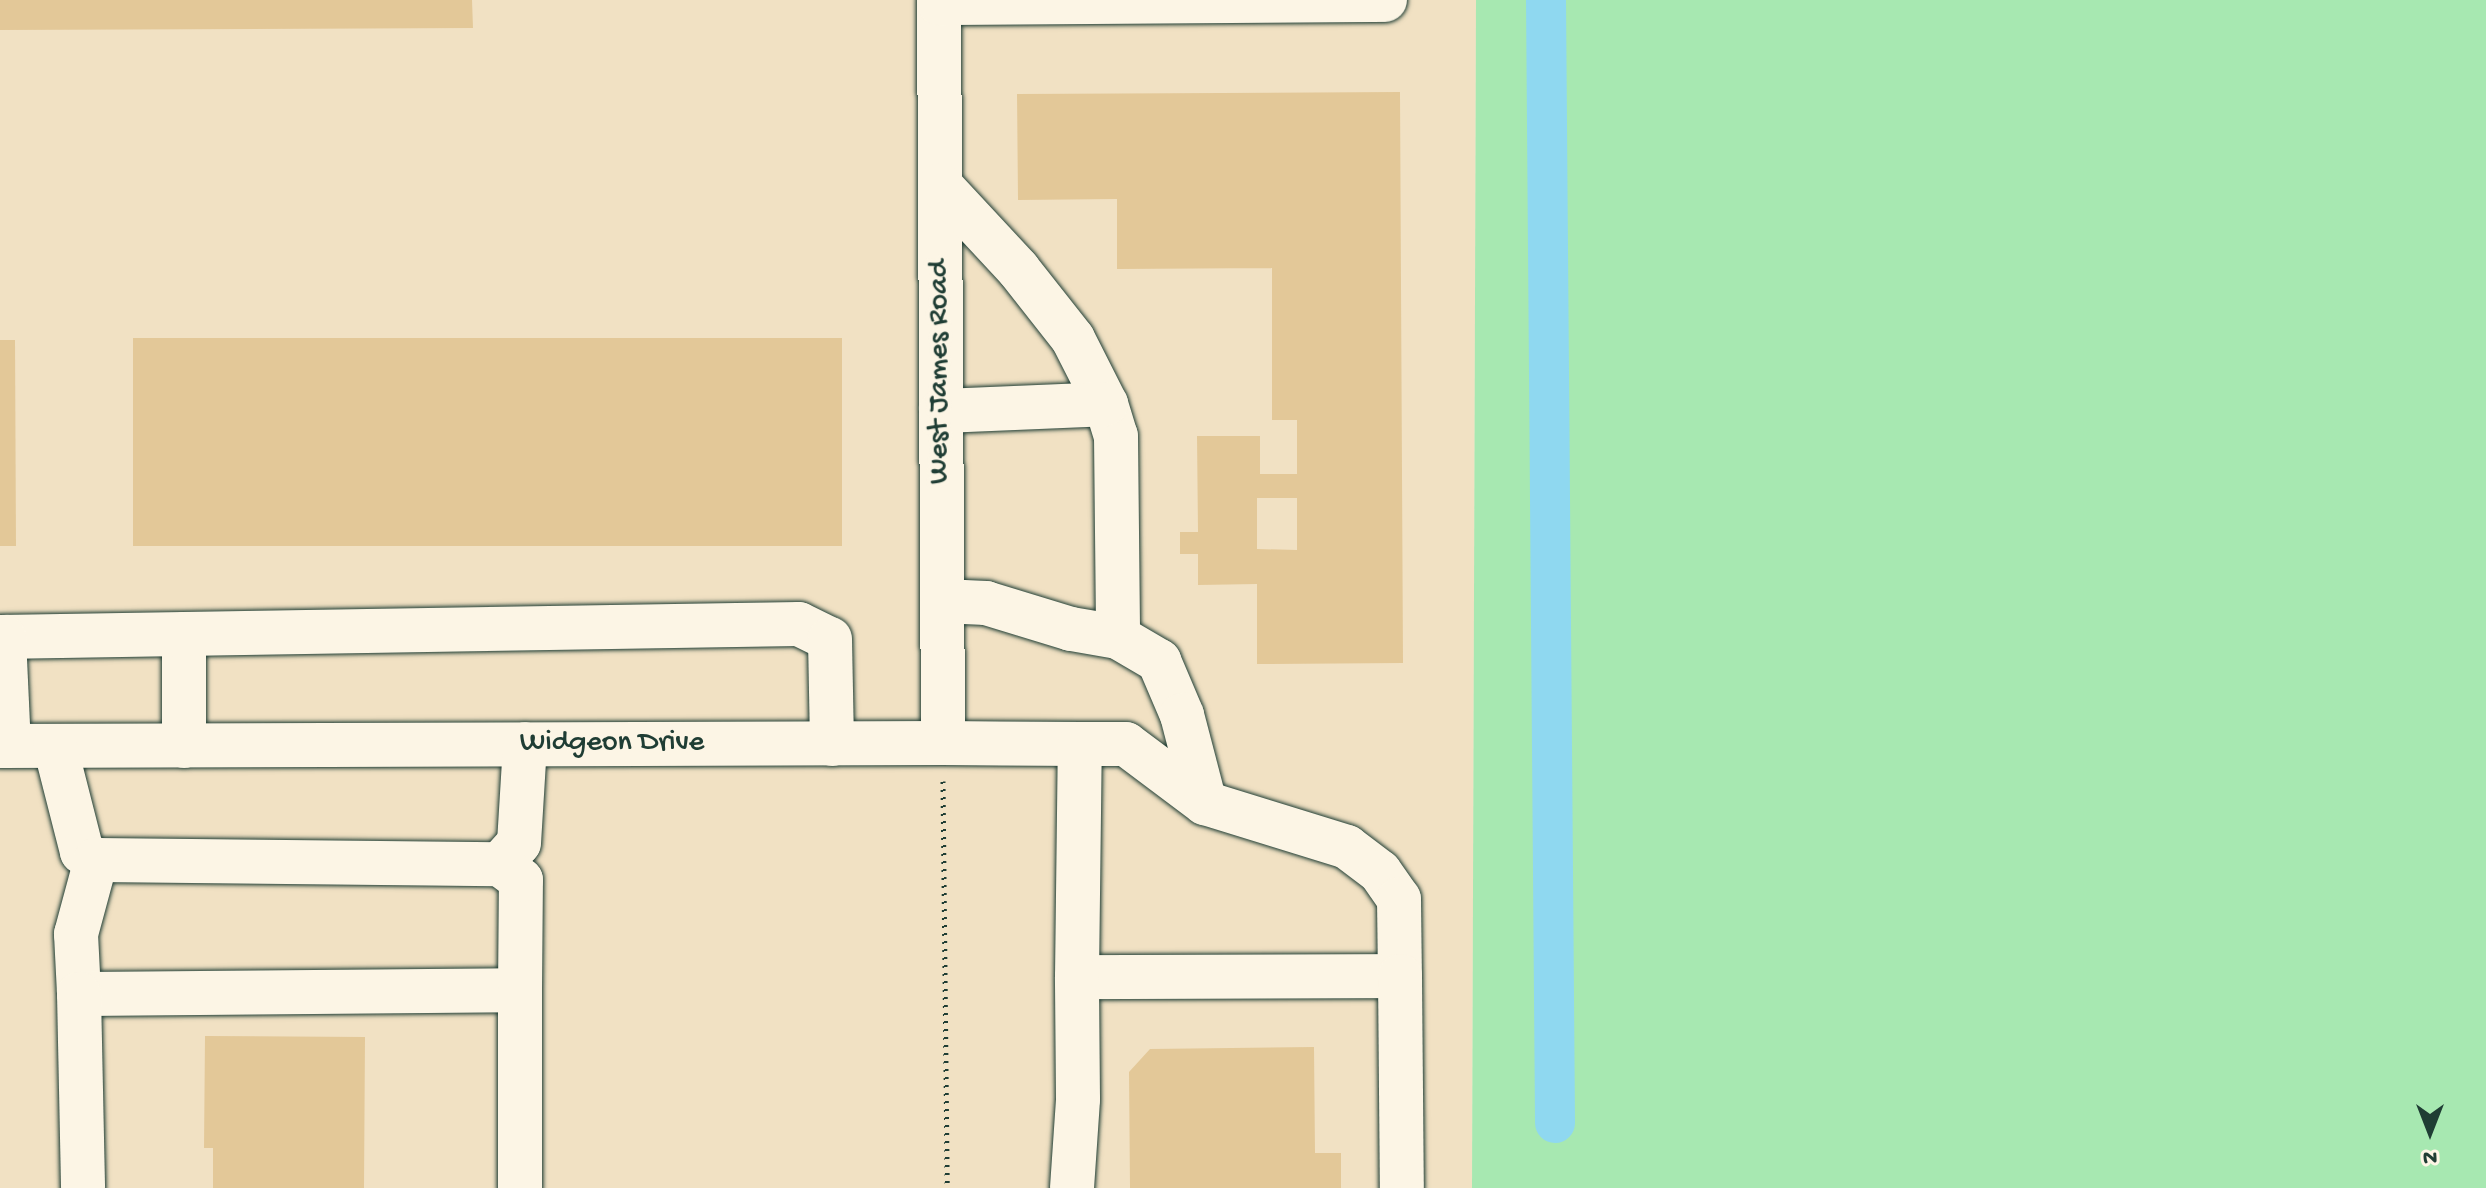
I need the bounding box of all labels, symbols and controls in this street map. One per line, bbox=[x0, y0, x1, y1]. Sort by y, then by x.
street label: West James Road bbox=[923, 260, 959, 484]
street label: Widgeon Drive bbox=[520, 726, 704, 762]
north arrow bbox=[2390, 1092, 2470, 1172]
text: N bbox=[2423, 1143, 2437, 1169]

